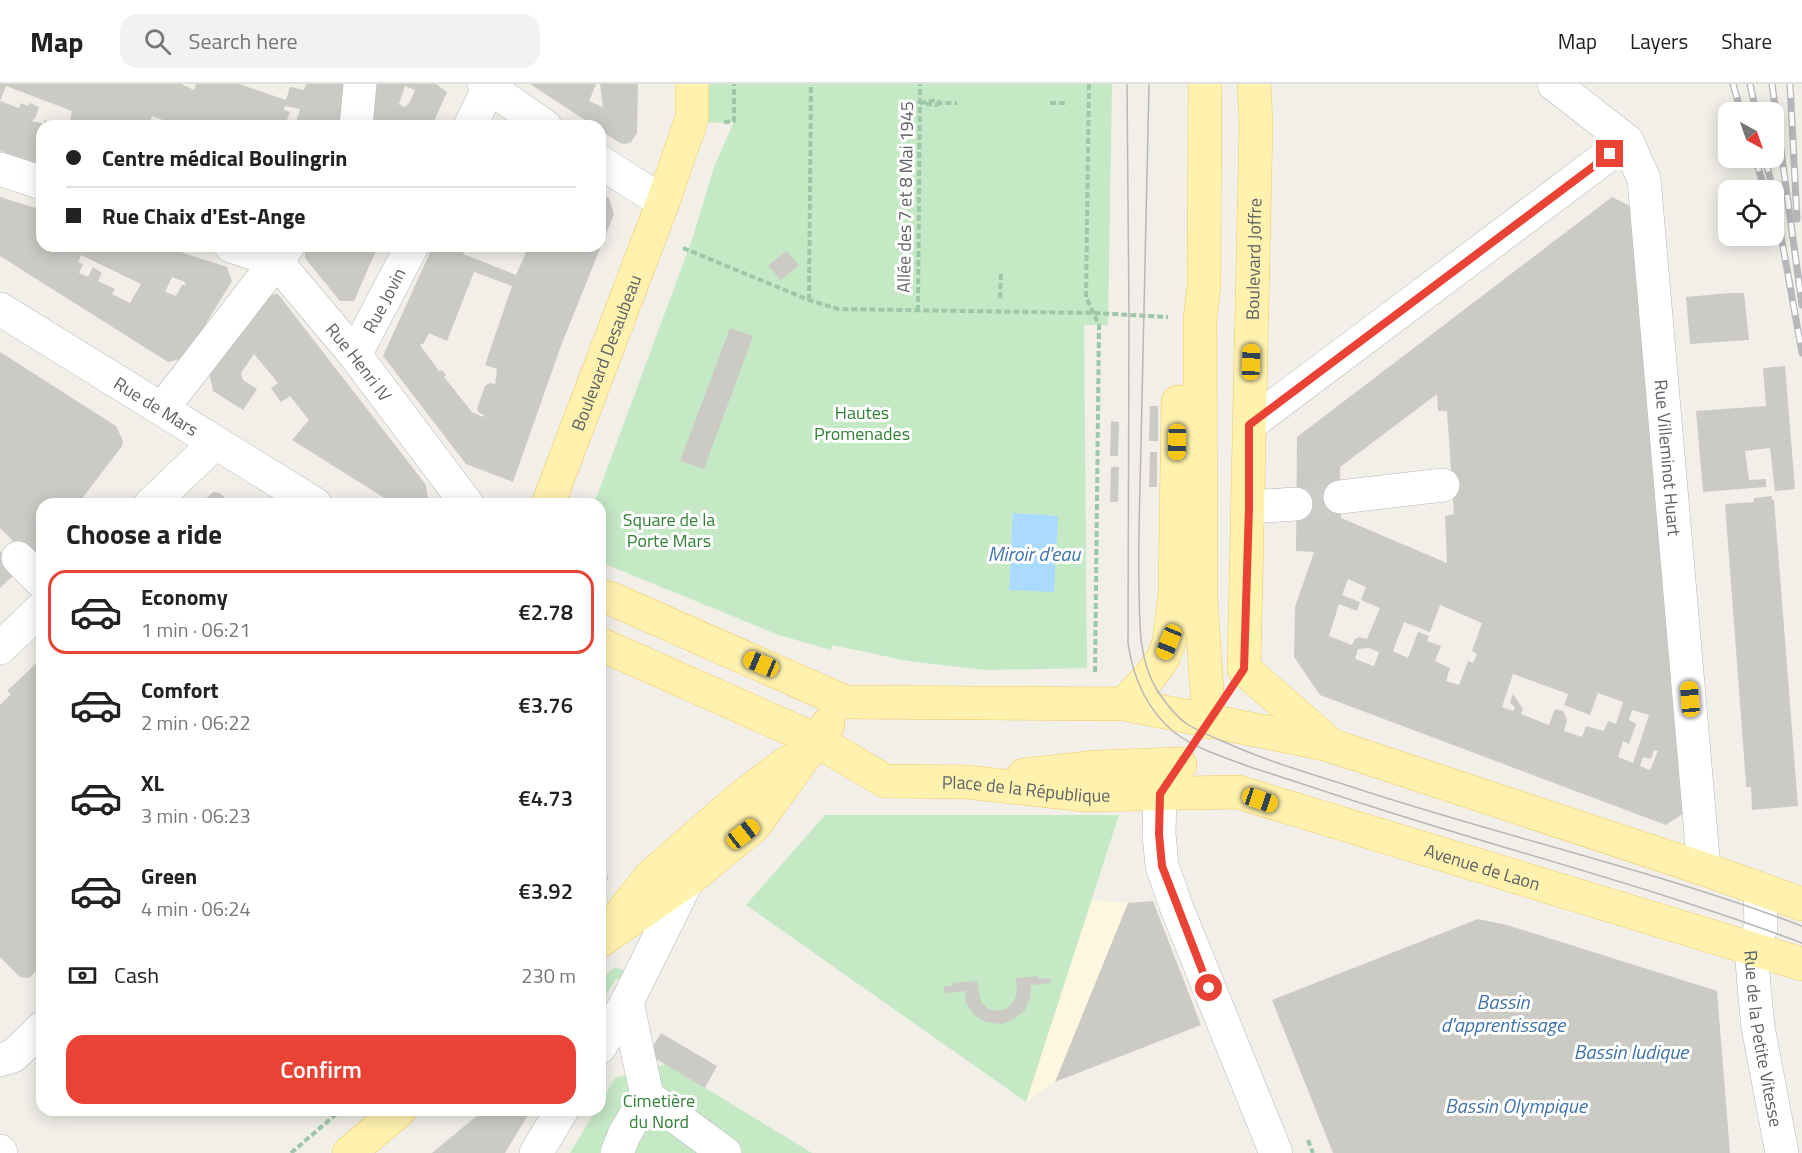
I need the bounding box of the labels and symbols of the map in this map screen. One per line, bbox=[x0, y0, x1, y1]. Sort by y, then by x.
street label: Allée des 7 et 8 Mai 1945 bbox=[890, 101, 920, 293]
north arrow bbox=[1718, 102, 1784, 168]
route end bbox=[1596, 140, 1623, 167]
street label: Boulevard Joffre bbox=[1238, 198, 1268, 320]
street label: Rue Jovin bbox=[355, 263, 412, 338]
street label: Boulevard Desaubeau bbox=[564, 271, 648, 435]
street label: Rue Henri IV bbox=[320, 316, 399, 407]
car bbox=[1241, 344, 1261, 380]
street label: Rue de Mars bbox=[109, 369, 204, 442]
street label: Rue Villeminot Huart bbox=[1648, 378, 1689, 538]
park label: Hautes Promenades bbox=[814, 399, 910, 447]
car bbox=[1168, 424, 1186, 460]
park label: Square de la Porte Mars bbox=[623, 506, 715, 554]
water label: Miroir d'eau bbox=[988, 538, 1081, 569]
car bbox=[1154, 622, 1184, 662]
car bbox=[741, 649, 781, 679]
car bbox=[1679, 680, 1701, 718]
street label: Place de la République bbox=[942, 768, 1111, 809]
car bbox=[1240, 786, 1280, 814]
car bbox=[723, 816, 763, 852]
street label: Avenue de Laon bbox=[1421, 836, 1544, 897]
street label: Rue de la Petite Vitesse bbox=[1738, 949, 1790, 1129]
route start bbox=[1195, 974, 1222, 1001]
water label: Bassin d'apprentissage bbox=[1441, 986, 1567, 1040]
water label: Bassin ludique bbox=[1574, 1036, 1690, 1067]
park label: Cimetière du Nord bbox=[623, 1087, 695, 1135]
water label: Bassin Olympique bbox=[1445, 1090, 1589, 1121]

